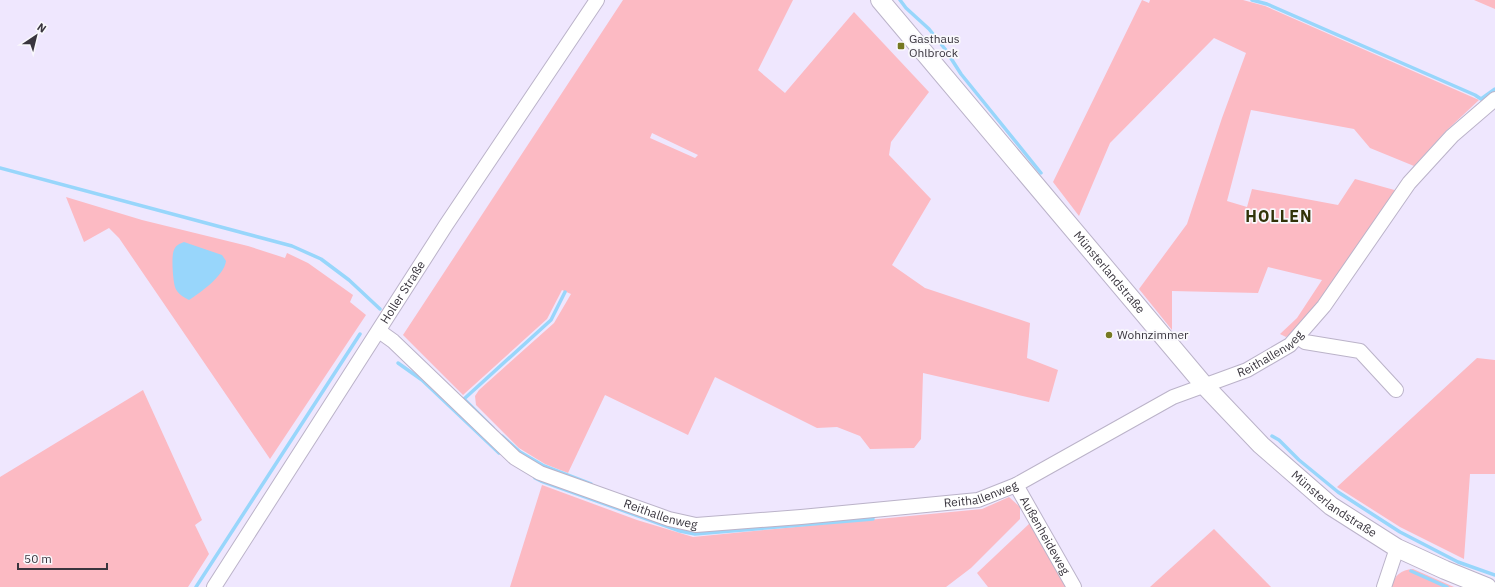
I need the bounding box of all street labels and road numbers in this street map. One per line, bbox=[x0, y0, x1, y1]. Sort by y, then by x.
street label: Münsterlandstraße bbox=[1071, 228, 1149, 317]
street label: Holler Straße bbox=[377, 257, 428, 326]
street label: Reithallenweg bbox=[1235, 327, 1307, 380]
street label: Münsterlandstraße bbox=[1289, 467, 1380, 540]
street label: Reithallenweg bbox=[943, 477, 1020, 510]
street label: Außenheideweg bbox=[1017, 493, 1074, 578]
street label: Reithallenweg bbox=[622, 495, 700, 532]

